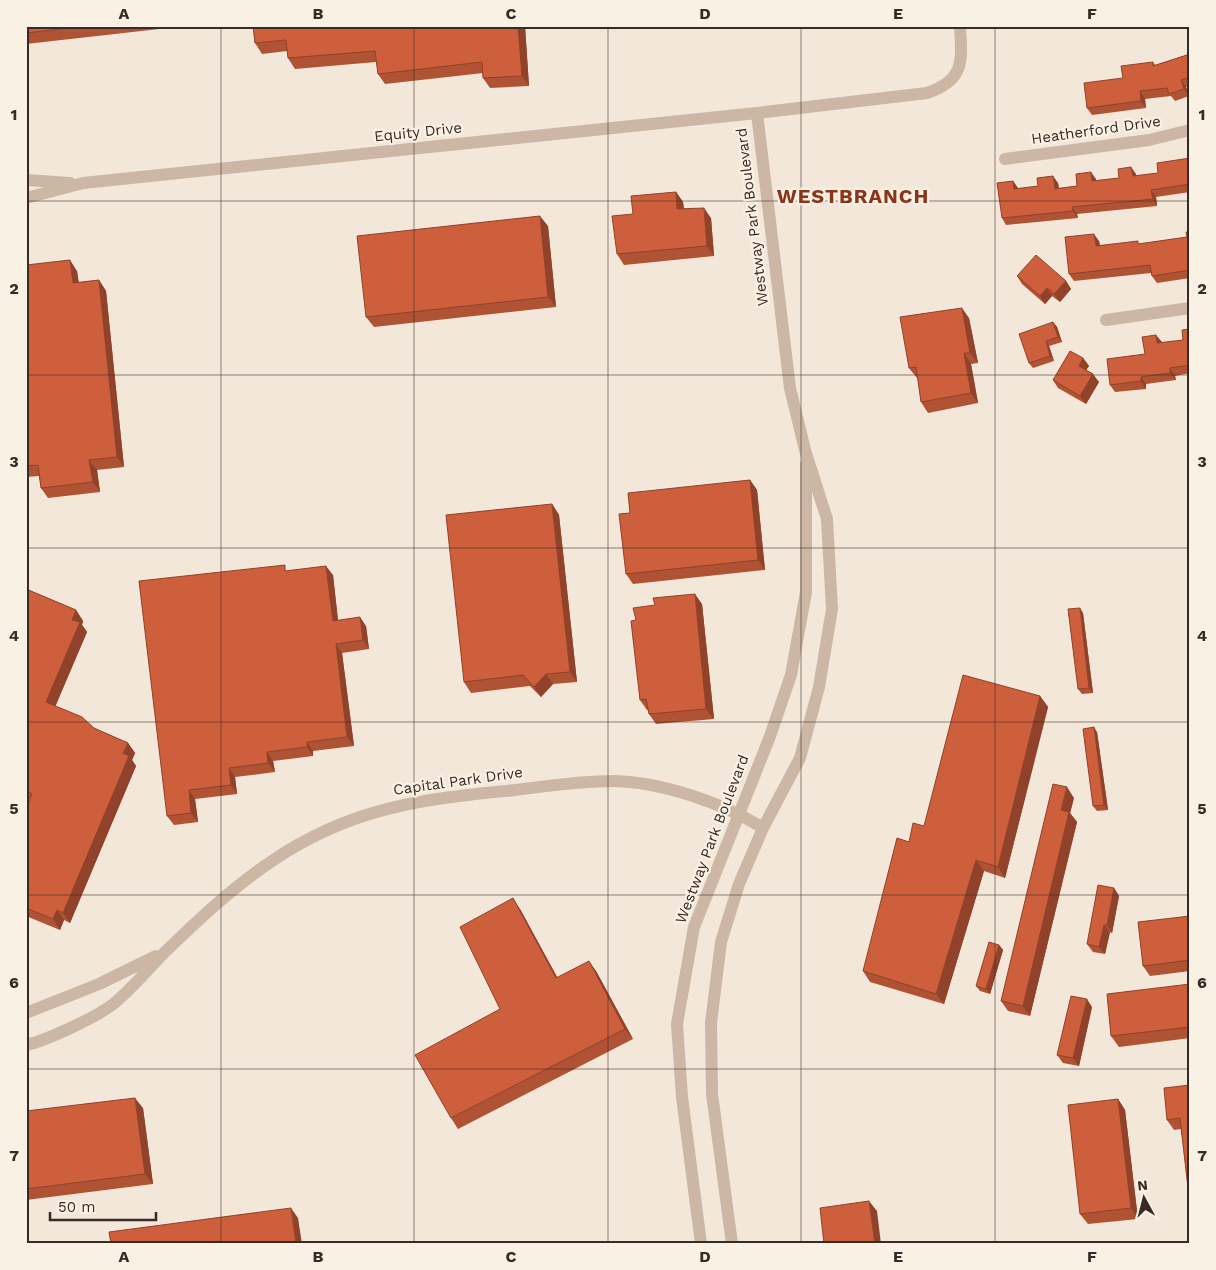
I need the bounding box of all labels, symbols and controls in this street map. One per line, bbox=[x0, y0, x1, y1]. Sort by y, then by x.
text: A bbox=[119, 4, 130, 23]
text: B bbox=[313, 4, 324, 23]
text: C bbox=[506, 4, 517, 23]
text: D bbox=[699, 4, 711, 23]
text: E bbox=[893, 4, 903, 23]
text: F bbox=[1087, 4, 1097, 23]
text: 1 bbox=[11, 105, 17, 124]
text: 1 bbox=[1199, 105, 1205, 124]
street label: Heatherford Drive bbox=[1030, 112, 1162, 148]
street label: Equity Drive bbox=[373, 118, 463, 146]
street label: Westway Park Boulevard bbox=[732, 127, 772, 307]
district label: WESTBRANCH bbox=[777, 184, 929, 208]
text: 2 bbox=[9, 279, 19, 298]
text: 2 bbox=[1197, 279, 1207, 298]
text: 3 bbox=[9, 452, 19, 471]
text: 3 bbox=[1197, 452, 1207, 471]
text: 4 bbox=[9, 626, 19, 645]
text: 4 bbox=[1197, 626, 1207, 645]
street label: Westway Park Boulevard bbox=[671, 752, 753, 926]
street label: Capital Park Drive bbox=[392, 763, 524, 799]
text: 5 bbox=[9, 799, 19, 818]
text: 5 bbox=[1197, 799, 1207, 818]
text: 6 bbox=[9, 973, 19, 992]
text: 6 bbox=[1197, 973, 1207, 992]
text: 7 bbox=[9, 1146, 19, 1165]
text: 7 bbox=[1197, 1146, 1207, 1165]
north arrow bbox=[1118, 1172, 1168, 1222]
text: N bbox=[1136, 1177, 1149, 1194]
scale bar bbox=[50, 1190, 156, 1222]
text: 50 m bbox=[58, 1198, 95, 1216]
text: A bbox=[119, 1247, 130, 1266]
text: B bbox=[313, 1247, 324, 1266]
text: C bbox=[506, 1247, 517, 1266]
text: D bbox=[699, 1247, 711, 1266]
text: E bbox=[893, 1247, 903, 1266]
text: F bbox=[1087, 1247, 1097, 1266]

